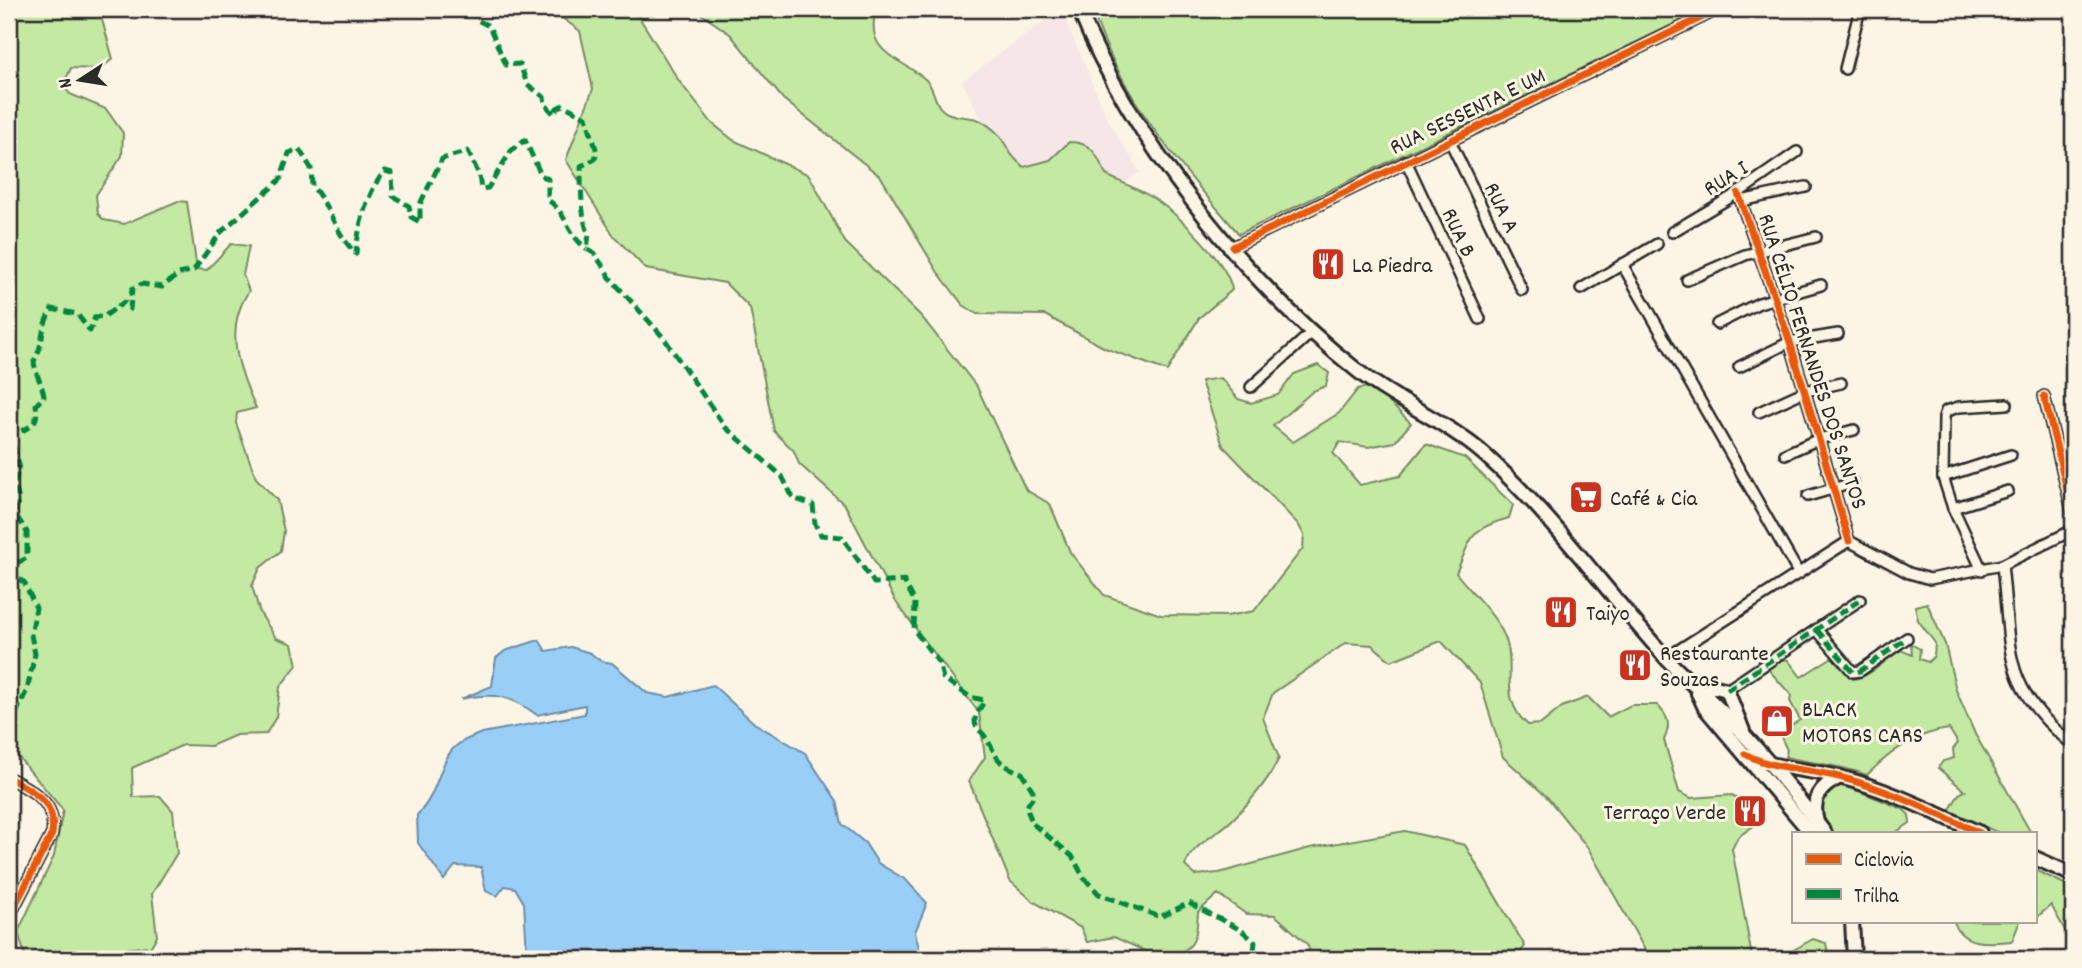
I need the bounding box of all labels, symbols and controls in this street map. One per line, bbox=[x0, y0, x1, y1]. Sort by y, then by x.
north arrow bbox=[46, 46, 116, 116]
street label: RUA SESSENTA E UM bbox=[1385, 61, 1552, 165]
text: N bbox=[53, 75, 81, 90]
street label: RUA I bbox=[1698, 153, 1756, 206]
street label: RUA A bbox=[1473, 178, 1526, 239]
street label: RUA B bbox=[1431, 203, 1483, 264]
street label: RUA CÉLIO FERNANDES DOS SANTOS bbox=[1747, 210, 1874, 514]
restaurant icon: La Piedra bbox=[1309, 245, 1347, 283]
place label: La Piedra bbox=[1352, 251, 1434, 284]
supermarket icon: Café & Cia bbox=[1567, 478, 1605, 516]
place label: Café & Cia bbox=[1610, 484, 1698, 517]
restaurant icon: Taiyo bbox=[1542, 593, 1580, 631]
place label: Taiyo bbox=[1586, 599, 1630, 632]
place label: Restaurante Souzas bbox=[1660, 639, 1769, 698]
restaurant icon: Restaurante Souzas bbox=[1616, 646, 1654, 684]
place label: BLACK MOTORS CARS bbox=[1802, 695, 1923, 754]
shop icon: BLACK MOTORS CARS bbox=[1758, 702, 1796, 740]
restaurant icon: Terraço Verde bbox=[1731, 792, 1769, 830]
place label: Terraço Verde bbox=[1603, 798, 1726, 831]
legend bbox=[1792, 832, 2036, 922]
text: Ciclovia bbox=[1854, 847, 1915, 877]
text: Trilha bbox=[1854, 883, 1900, 913]

